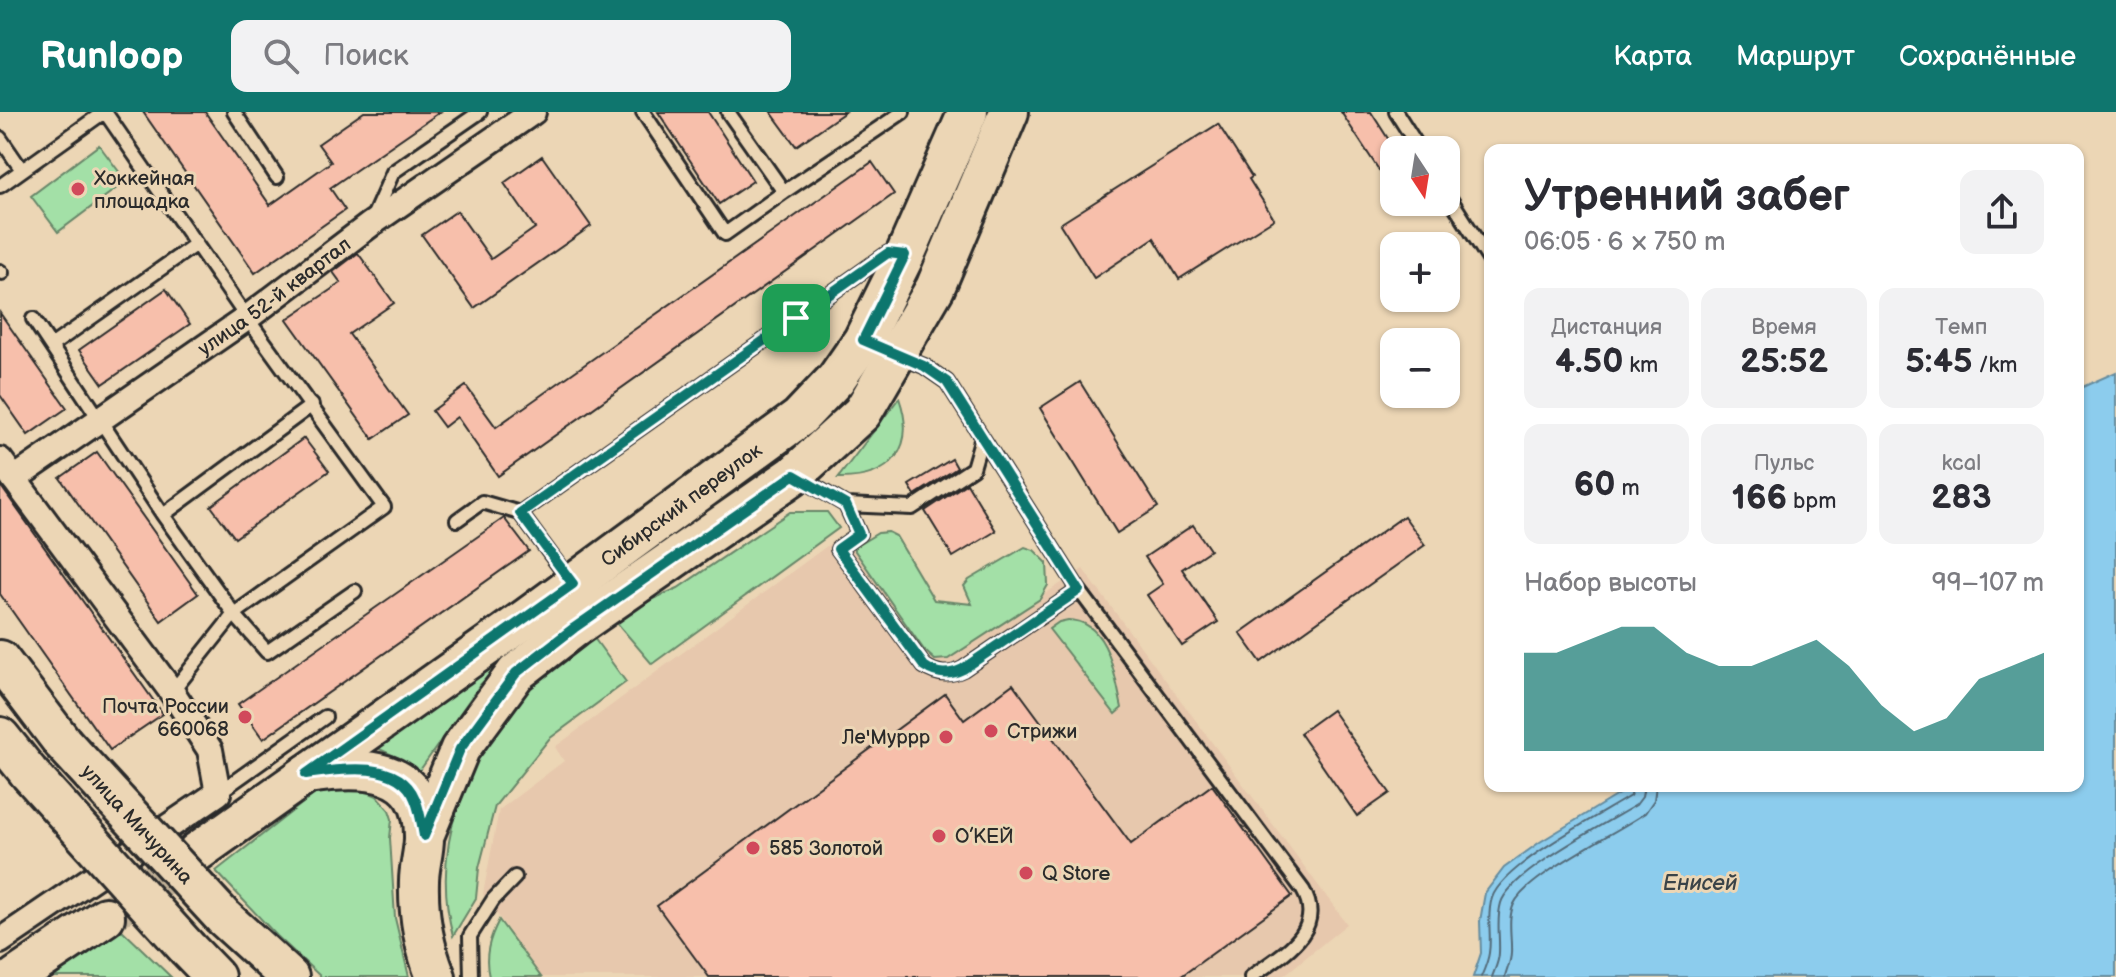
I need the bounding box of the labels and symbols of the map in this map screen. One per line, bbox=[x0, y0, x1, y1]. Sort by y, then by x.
north arrow bbox=[1380, 136, 1460, 216]
place label: Хоккейная площадка bbox=[94, 167, 195, 214]
marker: Хоккейная площадка bbox=[69, 180, 87, 198]
street label: улица 52-й квартал bbox=[194, 233, 356, 361]
pin bbox=[762, 284, 830, 352]
street label: Сибирский переулок bbox=[597, 438, 767, 572]
place label: Почта России 660068 bbox=[102, 695, 229, 742]
marker: Почта России 660068 bbox=[236, 708, 254, 726]
place label: Стрижи bbox=[1007, 720, 1077, 744]
marker: Стрижи bbox=[982, 722, 1000, 740]
place label: Ле'Муррр bbox=[841, 726, 931, 750]
marker: Ле'Муррр bbox=[937, 728, 955, 746]
street label: улица Мичурина bbox=[76, 760, 198, 890]
place label: О’КЕЙ bbox=[955, 825, 1014, 849]
marker: О’КЕЙ bbox=[930, 827, 948, 845]
place label: 585 Золотой bbox=[769, 837, 883, 861]
marker: 585 Золотой bbox=[744, 839, 762, 857]
place label: Q Store bbox=[1042, 862, 1110, 886]
marker: Q Store bbox=[1017, 864, 1035, 882]
water label: Енисей bbox=[1663, 870, 1738, 897]

